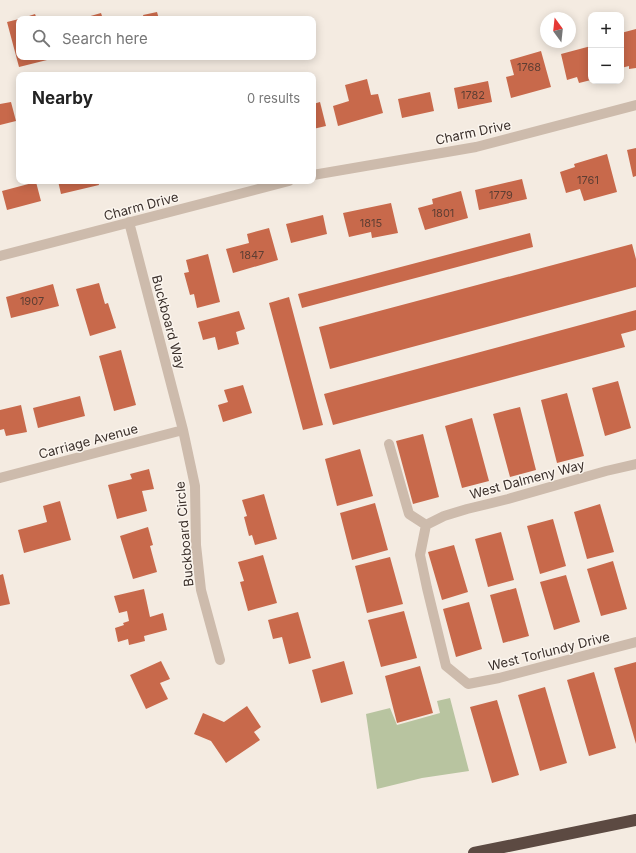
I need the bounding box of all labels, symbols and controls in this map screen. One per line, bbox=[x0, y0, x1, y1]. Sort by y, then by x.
north arrow bbox=[540, 12, 576, 48]
map controls bbox=[588, 12, 624, 84]
button: + bbox=[588, 12, 624, 48]
search box bbox=[16, 16, 316, 60]
icon: search bbox=[30, 27, 52, 49]
text: Search here bbox=[62, 29, 148, 48]
button: − bbox=[588, 48, 624, 84]
house number: 1768 bbox=[517, 60, 541, 74]
text: Nearby bbox=[32, 88, 93, 108]
house number: 1782 bbox=[461, 88, 485, 102]
text: 0 results bbox=[247, 90, 300, 106]
street label: Charm Drive bbox=[434, 116, 512, 148]
house number: 1761 bbox=[577, 173, 599, 187]
street label: Charm Drive bbox=[102, 188, 180, 224]
house number: 1779 bbox=[489, 188, 513, 202]
house number: 1801 bbox=[432, 206, 454, 220]
house number: 1815 bbox=[360, 216, 383, 230]
house number: 1847 bbox=[240, 248, 264, 262]
street label: Buckboard Way bbox=[149, 273, 189, 371]
house number: 1907 bbox=[20, 294, 44, 308]
street label: Carriage Avenue bbox=[37, 420, 139, 462]
street label: West Dalmeny Way bbox=[468, 456, 586, 502]
street label: Buckboard Circle bbox=[171, 481, 197, 587]
street label: West Torlundy Drive bbox=[487, 628, 611, 674]

